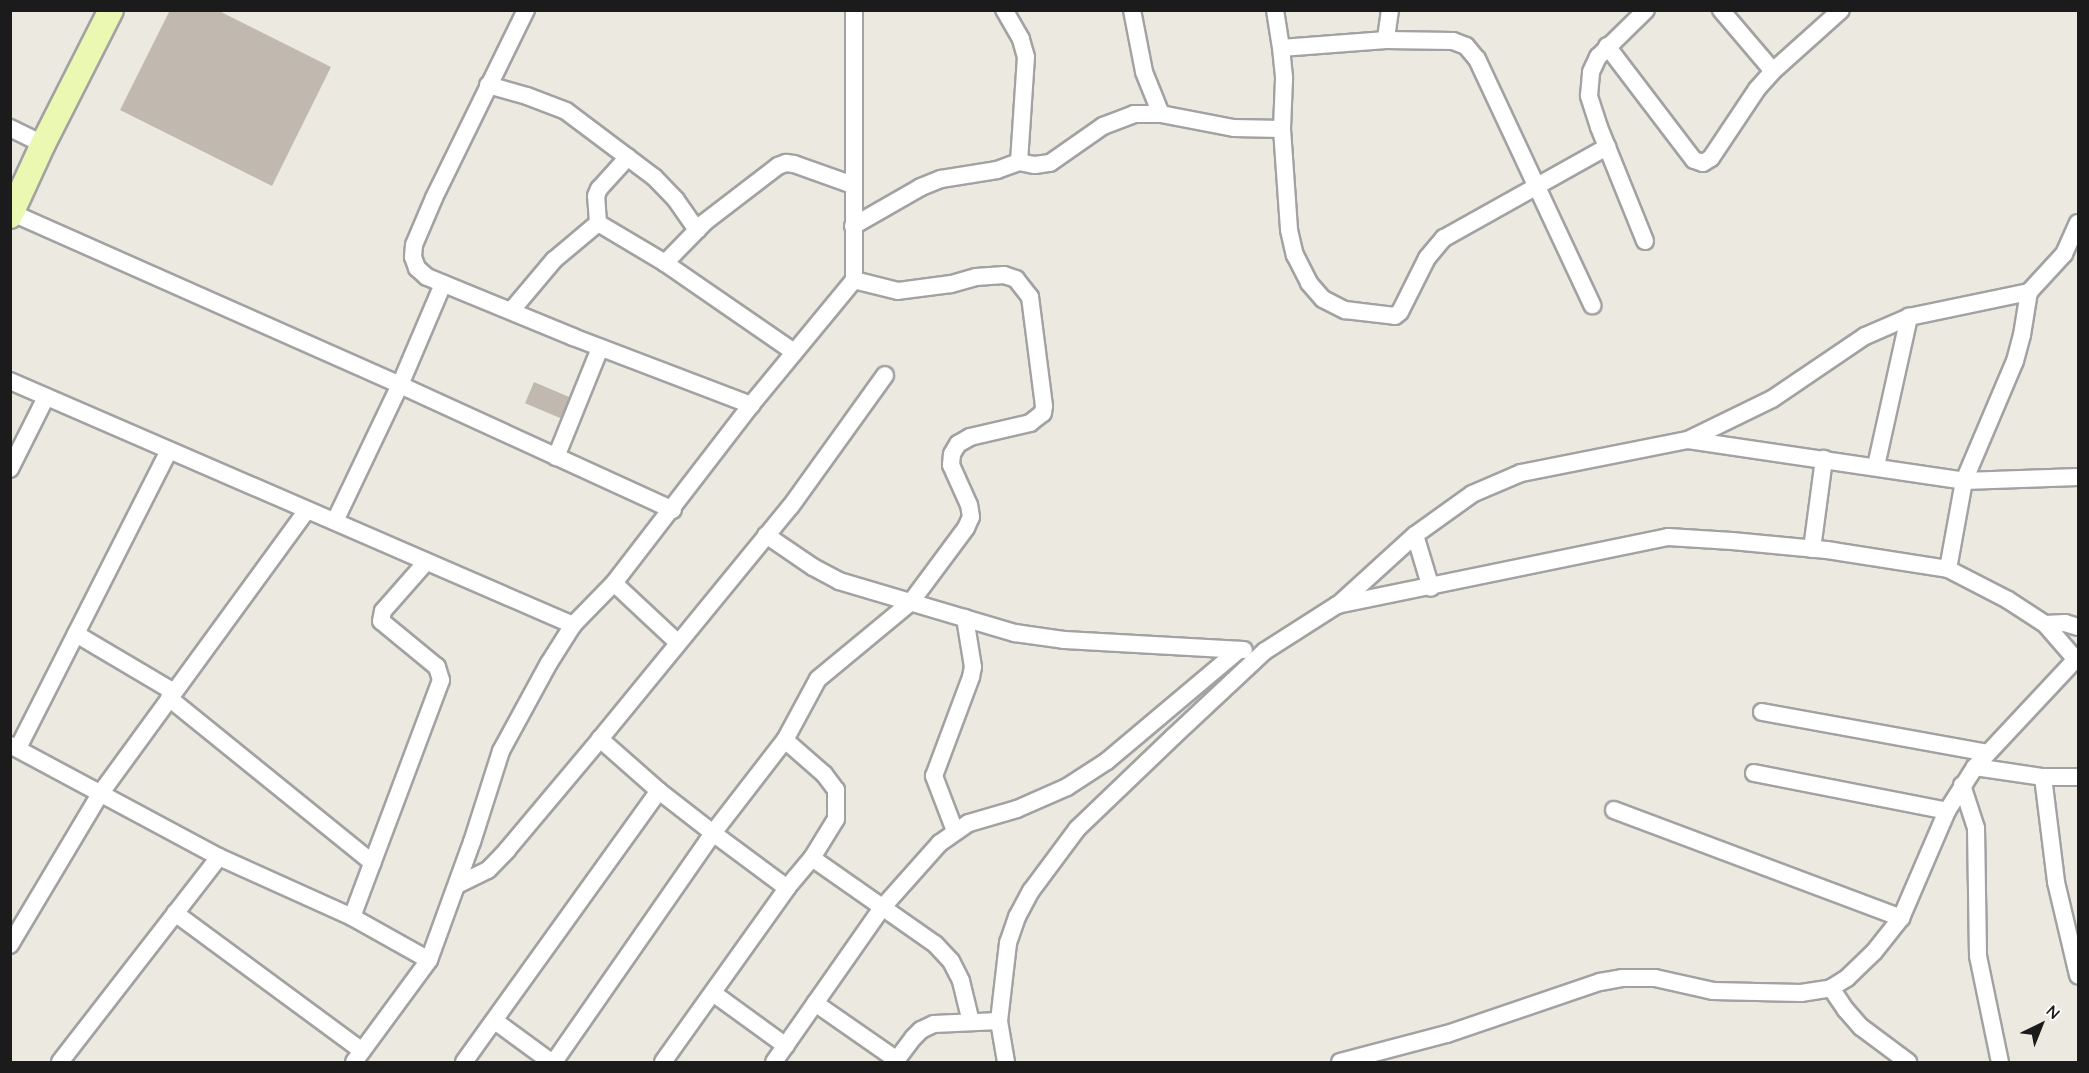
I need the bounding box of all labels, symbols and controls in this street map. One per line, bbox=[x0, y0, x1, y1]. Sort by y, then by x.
north arrow bbox=[2011, 995, 2071, 1055]
text: N bbox=[2042, 1001, 2064, 1023]

